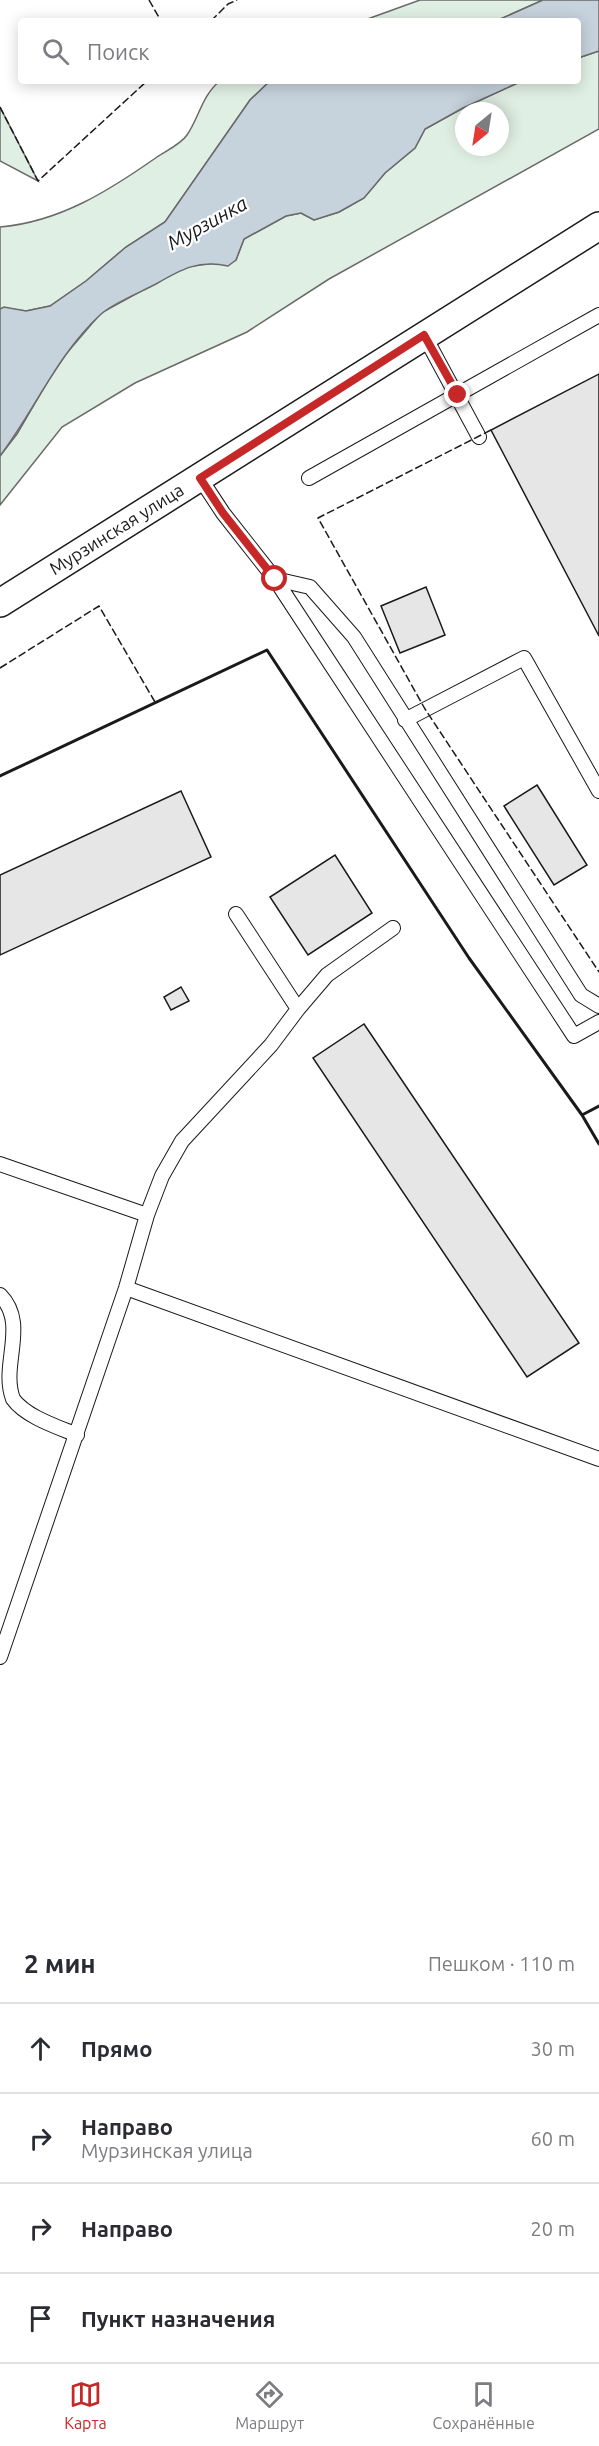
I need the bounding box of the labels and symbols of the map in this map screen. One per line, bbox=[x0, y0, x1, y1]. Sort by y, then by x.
north arrow bbox=[455, 102, 509, 156]
water label: Мурзинка bbox=[163, 191, 251, 254]
route end bbox=[444, 381, 470, 407]
street label: Мурзинская улица bbox=[45, 479, 187, 578]
route start bbox=[261, 565, 287, 591]

